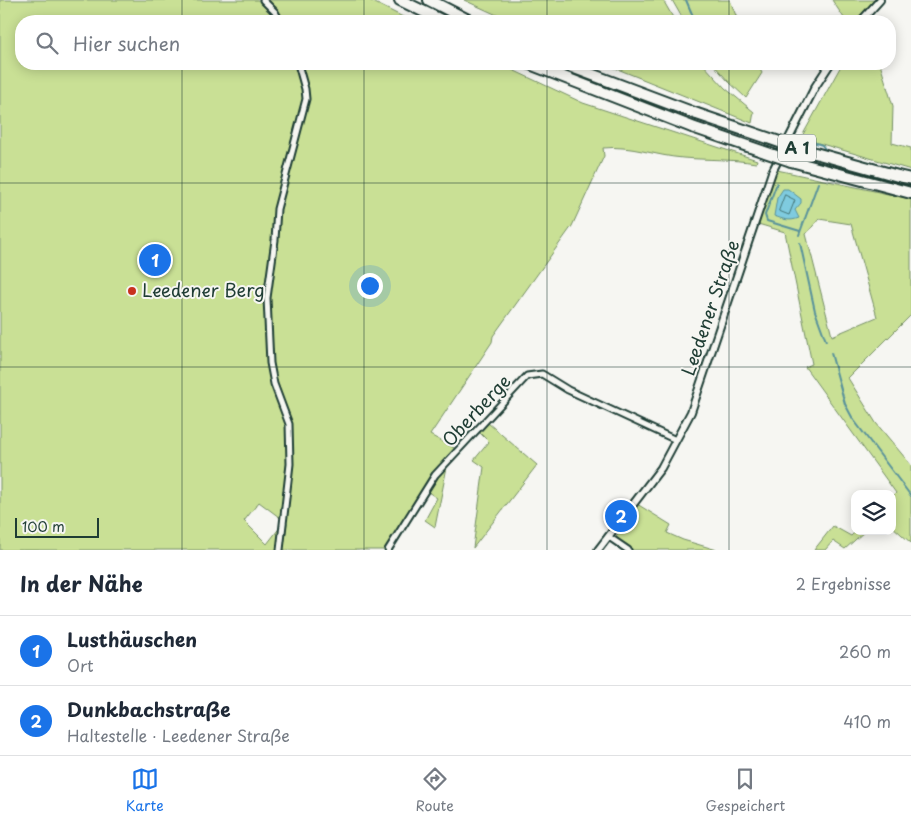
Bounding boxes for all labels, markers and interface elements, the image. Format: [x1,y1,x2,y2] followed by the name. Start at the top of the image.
[15,15,896,70] search box
[33,29,61,57] icon: search
[73,29,180,57] text: Hier suchen
[778,134,816,162] road number: A 1
[674,236,745,379] street label: Leedener Straße
[139,241,171,279] pin: 1
[357,273,383,299] your location
[142,276,265,303] place label: Leedener Berg
[126,285,138,297] marker: Leedener Berg
[435,368,516,452] street label: Oberberge
[851,490,896,535] map controls
[851,490,896,535] button: layers
[605,497,637,535] pin: 2
[15,515,99,538] scale bar
[22,516,65,537] text: 100 m
[20,567,142,599] text: In der Nähe
[796,571,891,595] text: 2 Ergebnisse
[67,625,197,653] text: Lusthäuschen
[32,639,40,663] text: 1
[839,639,891,663] text: 260 m
[67,653,94,677] text: Ort
[67,695,231,723] text: Dunkbachstraße
[30,709,42,733] text: 2
[843,709,891,733] text: 410 m
[67,723,290,747] text: Haltestelle · Leedener Straße
[126,765,164,816] tab: Karte
[415,765,454,816] tab: Route
[706,765,785,816] tab: Gespeichert

